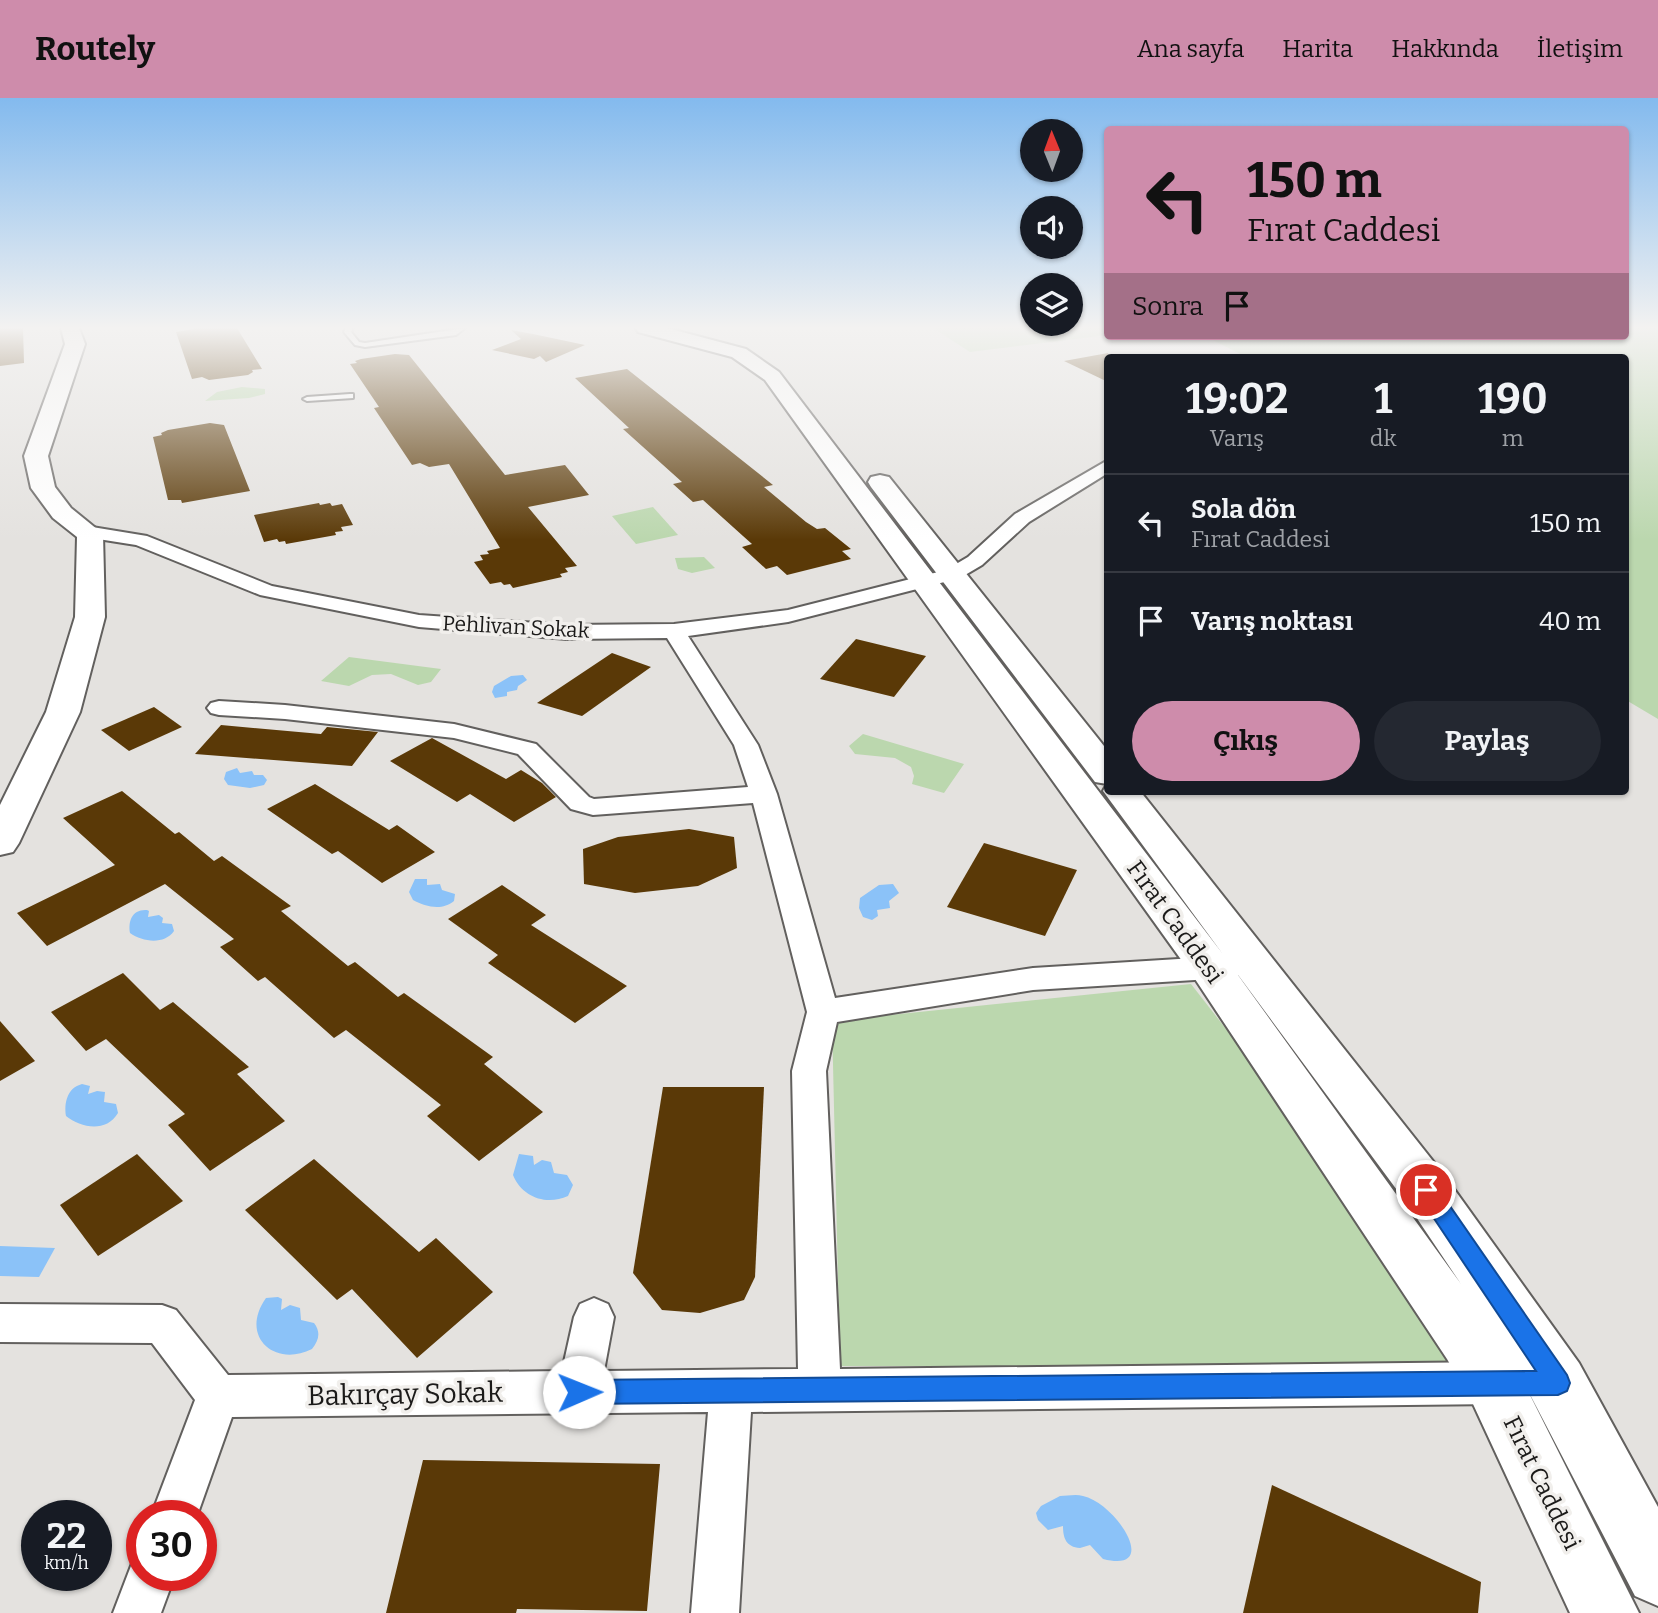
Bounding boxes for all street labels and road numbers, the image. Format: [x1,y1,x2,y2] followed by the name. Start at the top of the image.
[442,610,590,644] street label: Pehlivan Sokak
[1121,855,1229,989] street label: Fırat Caddesi
[307,1376,503,1412] street label: Bakırçay Sokak
[1498,1412,1586,1554] street label: Fırat Caddesi

